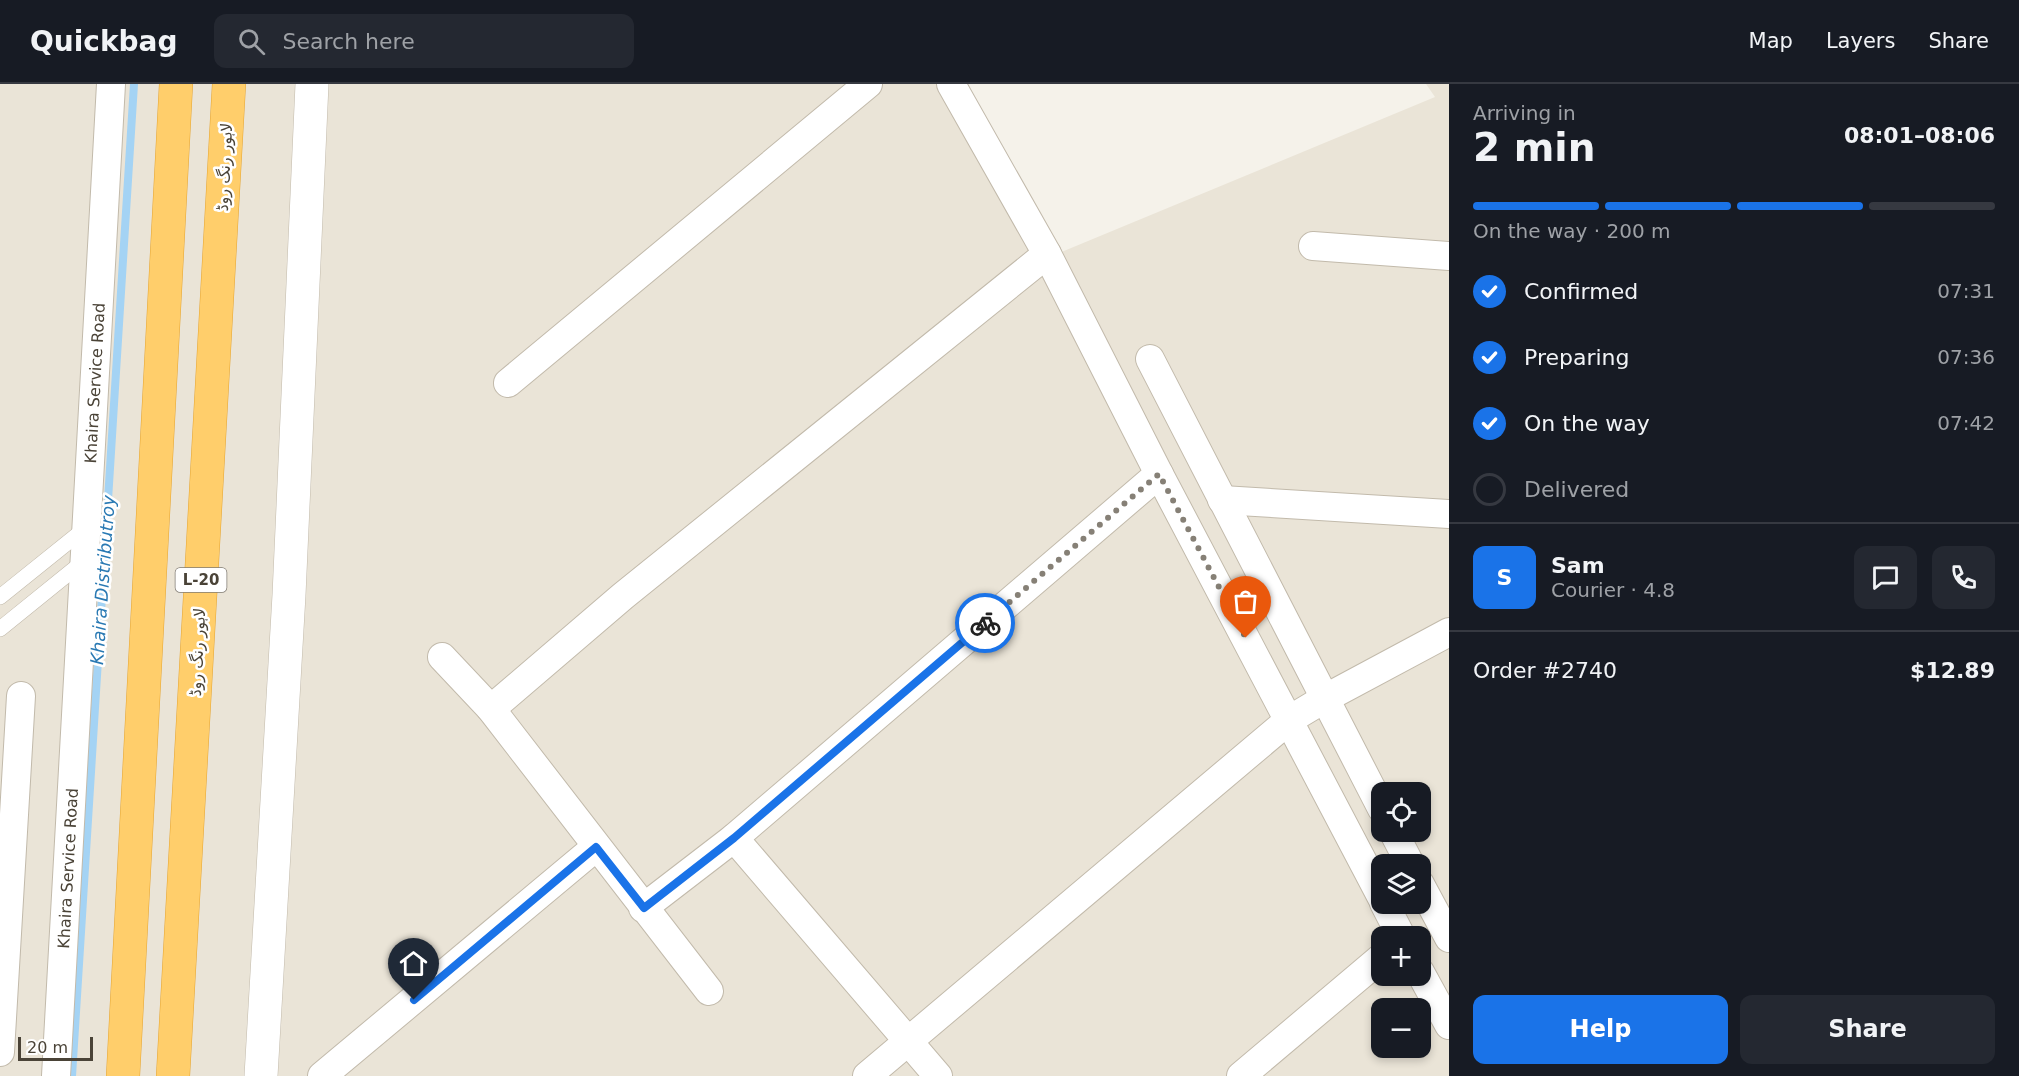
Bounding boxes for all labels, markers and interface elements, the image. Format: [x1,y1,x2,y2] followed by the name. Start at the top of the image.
[214,14,634,68] search box
[30,25,178,58] text: Quickbag
[235,25,268,58] icon: search
[283,29,415,54] text: Search here
[1749,29,1793,53] text: Map
[1826,29,1895,53] text: Layers
[1928,29,1989,53] text: Share
[1473,101,1576,125] text: Arriving in
[213,122,237,212] street label: لاہور رنگ روڈ
[1844,123,1995,148] text: 08:01–08:06
[1473,125,1595,170] text: 2 min
[1473,219,1671,243] text: On the way · 200 m
[1473,275,1506,308] icon: check
[1524,279,1638,304] text: Confirmed
[1937,279,1995,303] text: 07:31
[81,302,109,464] street label: Khaira Service Road
[1473,341,1506,374] icon: check
[1524,345,1630,370] text: Preparing
[1937,345,1995,369] text: 07:36
[1473,407,1506,440] icon: check
[1524,411,1650,436] text: On the way
[1937,411,1995,435] text: 07:42
[1524,477,1629,502] text: Delivered
[86,494,119,666] water label: Khaira Distributroy
[1854,546,1917,609] button: chat
[1932,546,1995,609] button: phone
[1551,553,1605,578] text: Sam
[1497,565,1512,590] text: S
[176,568,226,592] road number: L-20
[1220,576,1271,638] pin
[1551,578,1675,602] text: Courier · 4.8
[1229,585,1262,618] icon: bag
[955,593,1015,653] courier
[186,607,210,697] street label: لاہور رنگ روڈ
[969,607,1002,640] icon: bike
[1473,658,1617,683] text: Order #2740
[1910,658,1995,683] text: $12.89
[1371,782,1431,1058] map controls
[1371,782,1431,842] button: locate
[54,788,82,949] street label: Khaira Service Road
[1371,854,1431,914] button: layers
[1371,926,1431,986] button: +
[388,938,439,1000] pin
[397,947,430,980] icon: home
[1473,995,1728,1064] button: Help
[1740,995,1995,1064] button: Share
[1371,998,1431,1058] button: −
[18,1034,93,1062] scale bar
[27,1038,68,1057] text: 20 m

